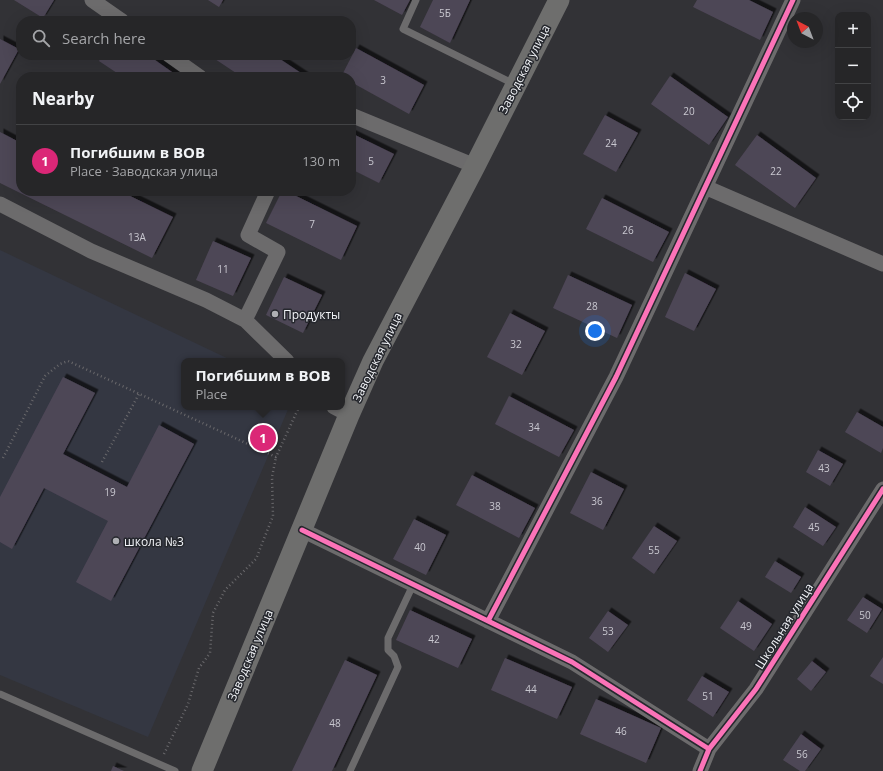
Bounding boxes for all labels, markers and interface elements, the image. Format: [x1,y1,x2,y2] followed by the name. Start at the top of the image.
[439,6,451,20] house number: 5Б
[787,12,823,48] north arrow
[835,12,871,120] map controls
[835,12,871,48] button: +
[16,16,356,60] search box
[494,22,554,116] street label: Заводская улица
[30,27,52,49] icon: search
[62,28,146,48] text: Search here
[835,48,871,84] button: −
[380,73,386,87] house number: 3
[835,84,871,120] button: locate
[32,87,94,110] text: Nearby
[683,104,695,118] house number: 20
[605,136,617,150] house number: 24
[70,142,205,162] text: Погибшим в ВОВ
[41,152,49,170] text: 1
[302,152,340,170] text: 130 m
[368,154,374,168] house number: 5
[70,162,218,180] text: Place · Заводская улица
[770,164,782,178] house number: 22
[309,217,315,231] house number: 7
[622,223,634,237] house number: 26
[128,230,147,244] house number: 13А
[217,262,229,276] house number: 11
[586,299,598,313] house number: 28
[283,306,340,323] place label: Продукты
[270,309,280,319] marker: Продукты
[348,309,406,405] street label: Заводская улица
[585,321,605,341] your location
[510,337,522,351] house number: 32
[181,358,345,410] popup
[195,365,331,385] text: Погибшим в ВОВ
[195,385,227,403] text: Place
[528,420,540,434] house number: 34
[250,423,276,453] pin: 1
[818,461,830,475] house number: 43
[104,485,116,499] house number: 19
[591,494,603,508] house number: 36
[489,499,501,513] house number: 38
[808,520,820,534] house number: 45
[124,533,184,550] place label: школа №3
[111,536,121,546] marker: школа №3
[414,540,426,554] house number: 40
[648,543,660,557] house number: 55
[751,580,817,672] street label: Школьная улица
[223,607,277,703] street label: Заводская улица
[859,608,871,622] house number: 50
[740,619,752,633] house number: 49
[602,624,614,638] house number: 53
[428,632,440,646] house number: 42
[525,682,537,696] house number: 44
[702,689,714,703] house number: 51
[329,716,341,730] house number: 48
[615,724,627,738] house number: 46
[796,747,808,761] house number: 56

